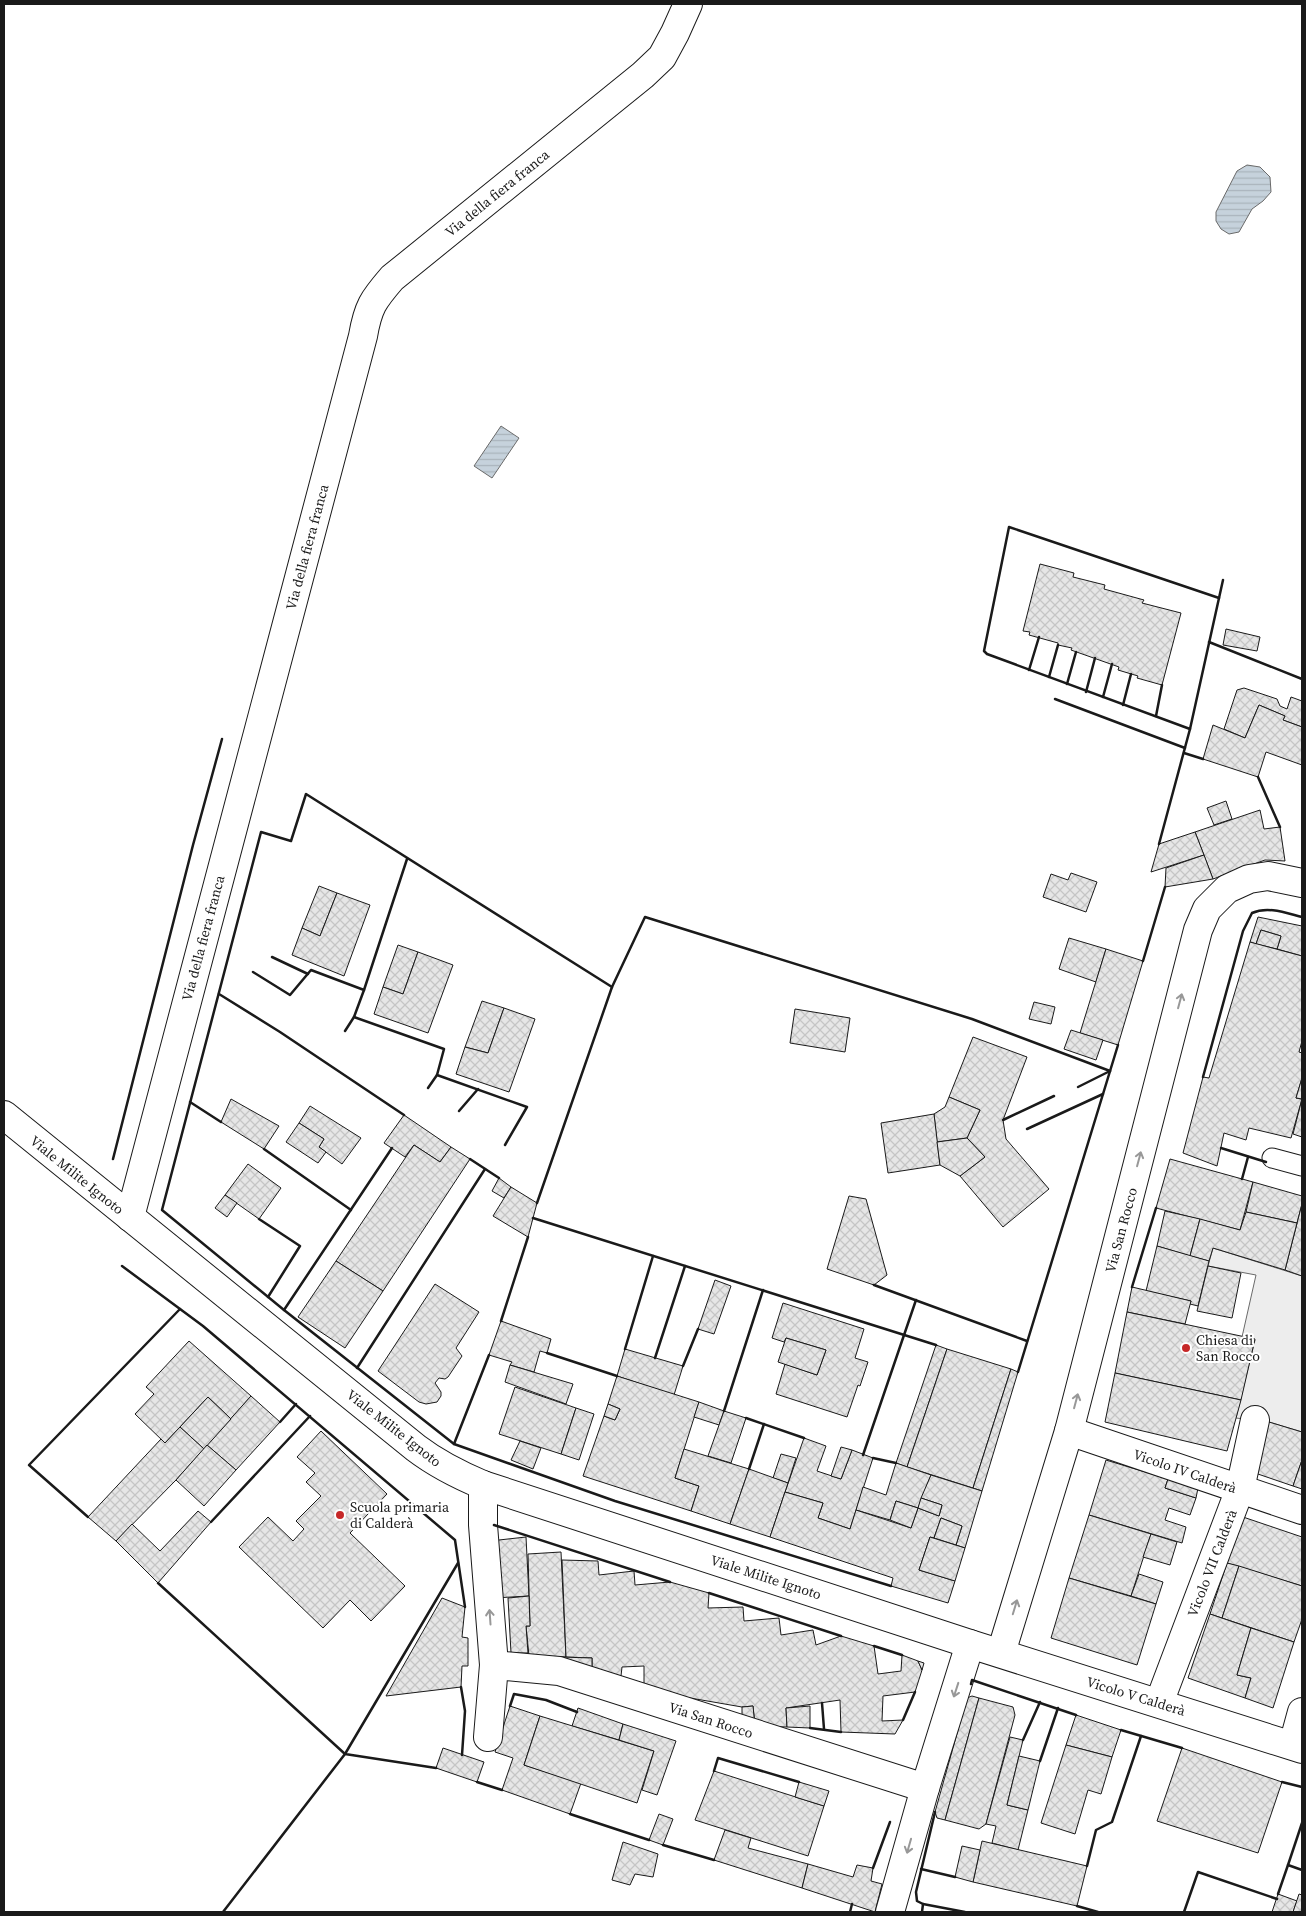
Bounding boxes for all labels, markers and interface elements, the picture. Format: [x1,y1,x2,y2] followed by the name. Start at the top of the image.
[441,144,554,241] street label: Via della fiera franca
[281,481,334,612] street label: Via della fiera franca
[177,872,230,1003] street label: Via della fiera franca
[1176,994,1185,1010] one-way arrow
[26,1131,128,1219] street label: Viale Milite Ignoto
[1135,1151,1144,1167] one-way arrow
[1100,1185,1142,1275] street label: Via San Rocco
[1196,1330,1260,1366] place label: Chiesa di San Rocco
[1180,1342,1192,1354] marker: Chiesa di San Rocco
[342,1385,446,1472] street label: Viale Milite Ignoto
[1072,1393,1082,1409] one-way arrow
[1131,1444,1240,1498] street label: Vicolo IV Calderà
[350,1497,450,1533] place label: Scuola primaria di Calderà
[1182,1506,1242,1620] street label: Vicolo VII Calderà
[334,1509,346,1521] marker: Scuola primaria di Calderà
[708,1550,824,1604] street label: Viale Milite Ignoto
[1010,1599,1020,1615] one-way arrow
[486,1609,495,1625] one-way arrow
[1084,1671,1189,1721] street label: Vicolo V Calderà
[950,1682,960,1698] one-way arrow
[666,1697,756,1743] street label: Via San Rocco
[903,1837,913,1853] one-way arrow

